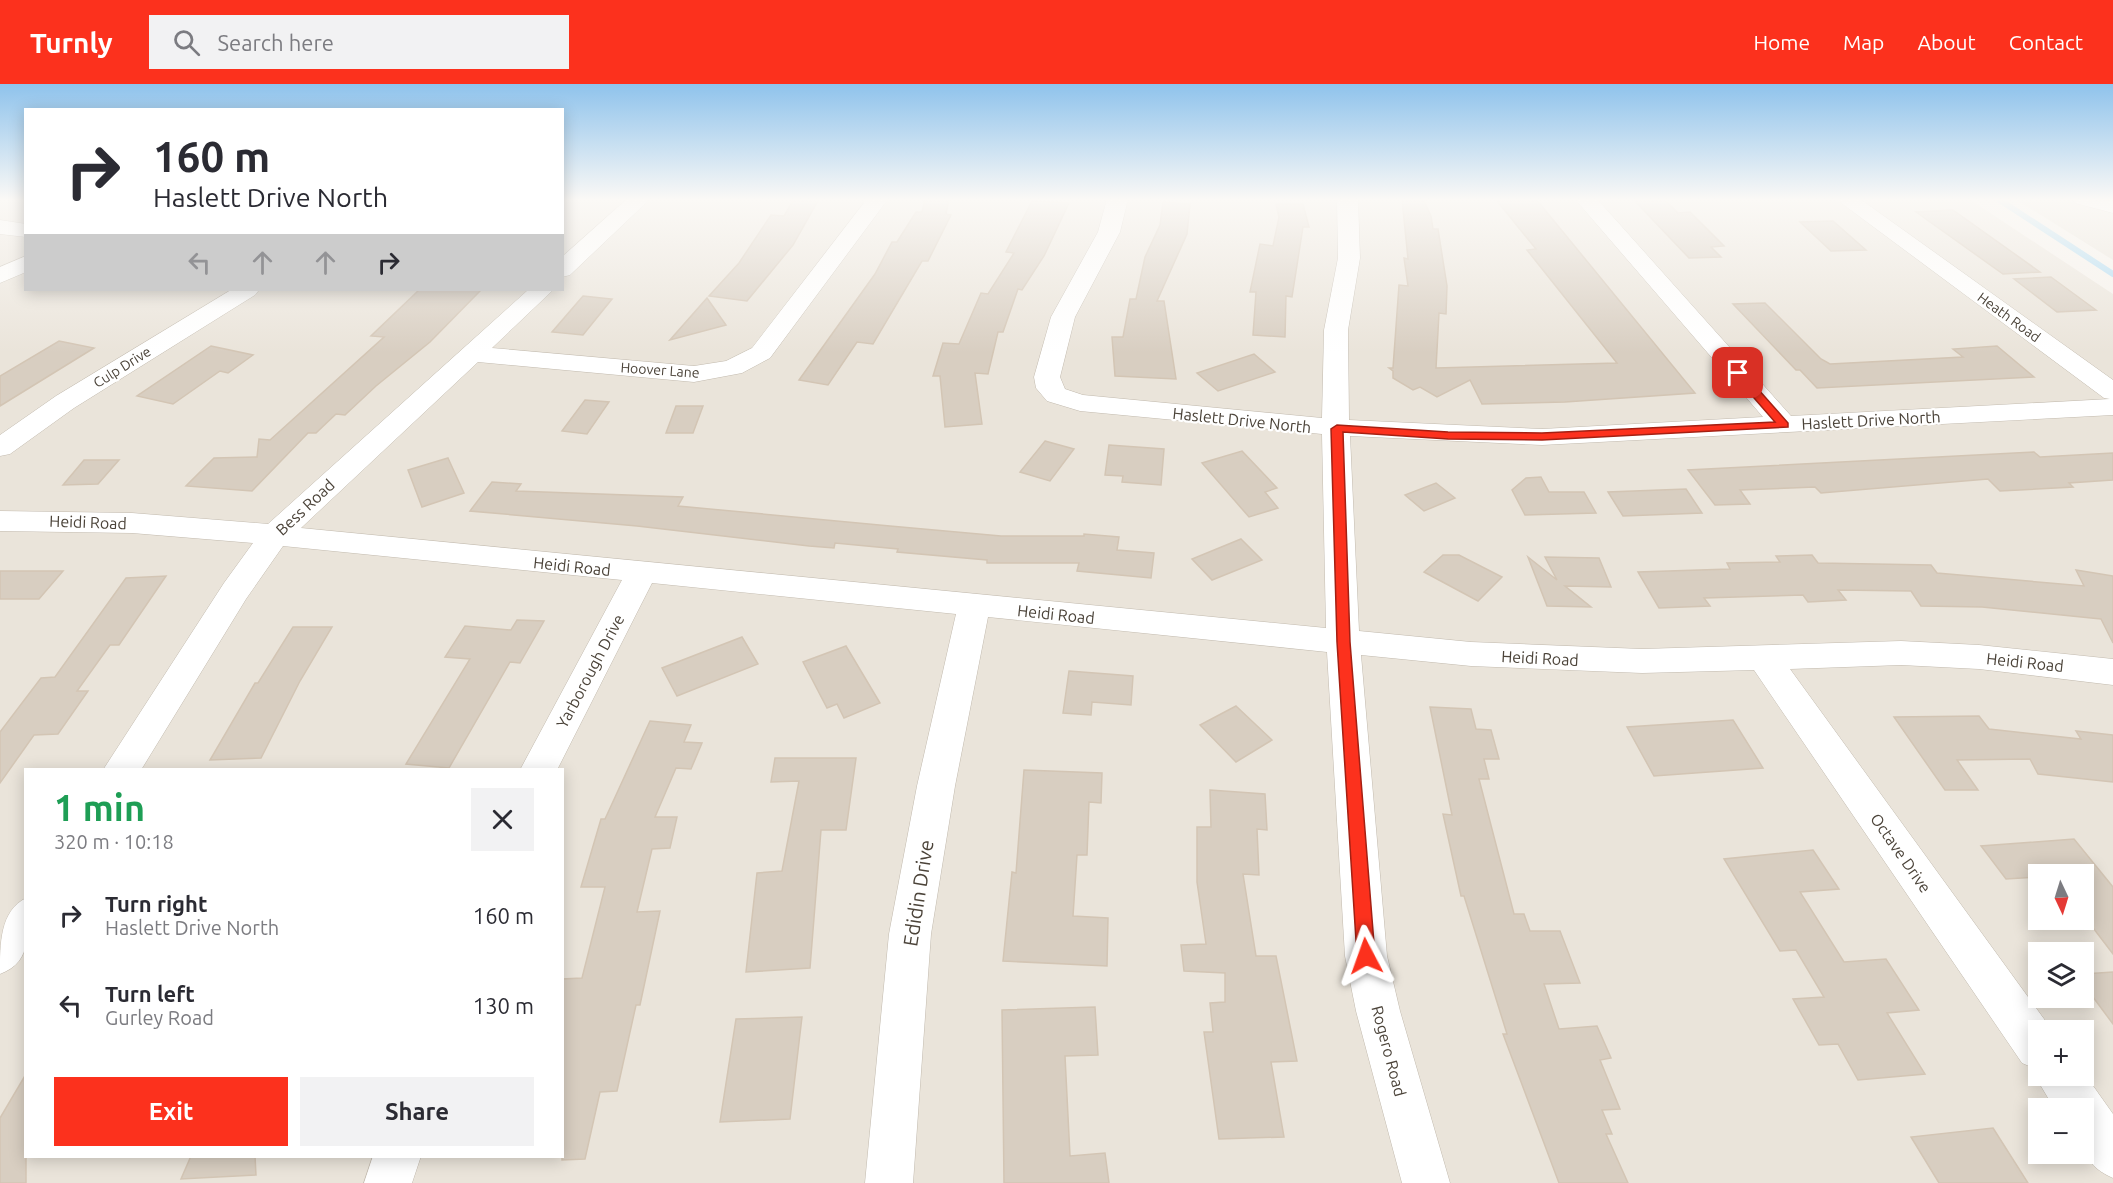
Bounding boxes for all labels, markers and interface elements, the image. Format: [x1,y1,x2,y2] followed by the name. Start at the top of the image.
[149,15,569,69] search box
[170,26,203,59] icon: search
[30,27,113,58] text: Turnly
[218,30,334,55] text: Search here
[1753,30,1810,54] text: Home
[1843,30,1884,54] text: Map
[1917,30,1976,54] text: About
[2009,30,2083,54] text: Contact
[54,132,132,210] icon: right
[153,133,270,180] text: 160 m
[153,182,388,212] text: Haslett Drive North
[183,246,216,279] icon: left
[246,246,279,279] icon: ahead
[309,246,342,279] icon: ahead
[372,246,405,279] icon: right
[1975,289,2043,345] street label: Heath Road
[90,343,154,391] street label: Culp Drive
[1712,347,1763,398] pin
[1721,356,1754,389] icon: arrive
[620,359,700,381] street label: Hoover Lane
[1172,404,1312,436] street label: Haslett Drive North
[1801,407,1941,433] street label: Haslett Drive North
[272,475,338,539] street label: Bess Road
[49,512,127,532] street label: Heidi Road
[532,553,612,579] street label: Heidi Road
[1016,601,1096,627] street label: Heidi Road
[552,611,628,731] street label: Yarborough Drive
[1501,647,1579,669] street label: Heidi Road
[1985,649,2065,675] street label: Heidi Road
[54,787,145,828] text: 1 min
[471,788,534,851] button: close
[1867,810,1935,896] street label: Octave Drive
[54,830,174,853] text: 320 m · 10:18
[898,838,938,948] street label: Edidin Drive
[2028,864,2094,930] north arrow
[2028,864,2094,1164] map controls
[105,891,207,916] text: Turn right
[54,899,87,932] icon: right
[473,903,534,928] text: 160 m
[105,916,279,939] text: Haslett Drive North
[1334,924,1398,988] position arrow
[2028,942,2094,1008] button: layers
[105,981,195,1006] text: Turn left
[54,989,87,1022] icon: left
[473,993,534,1018] text: 130 m
[1368,1004,1410,1098] street label: Rogero Road
[105,1006,214,1029] text: Gurley Road
[2028,1020,2094,1086] button: +
[54,1077,288,1146] button: Exit
[300,1077,534,1146] button: Share
[2028,1098,2094,1164] button: −

